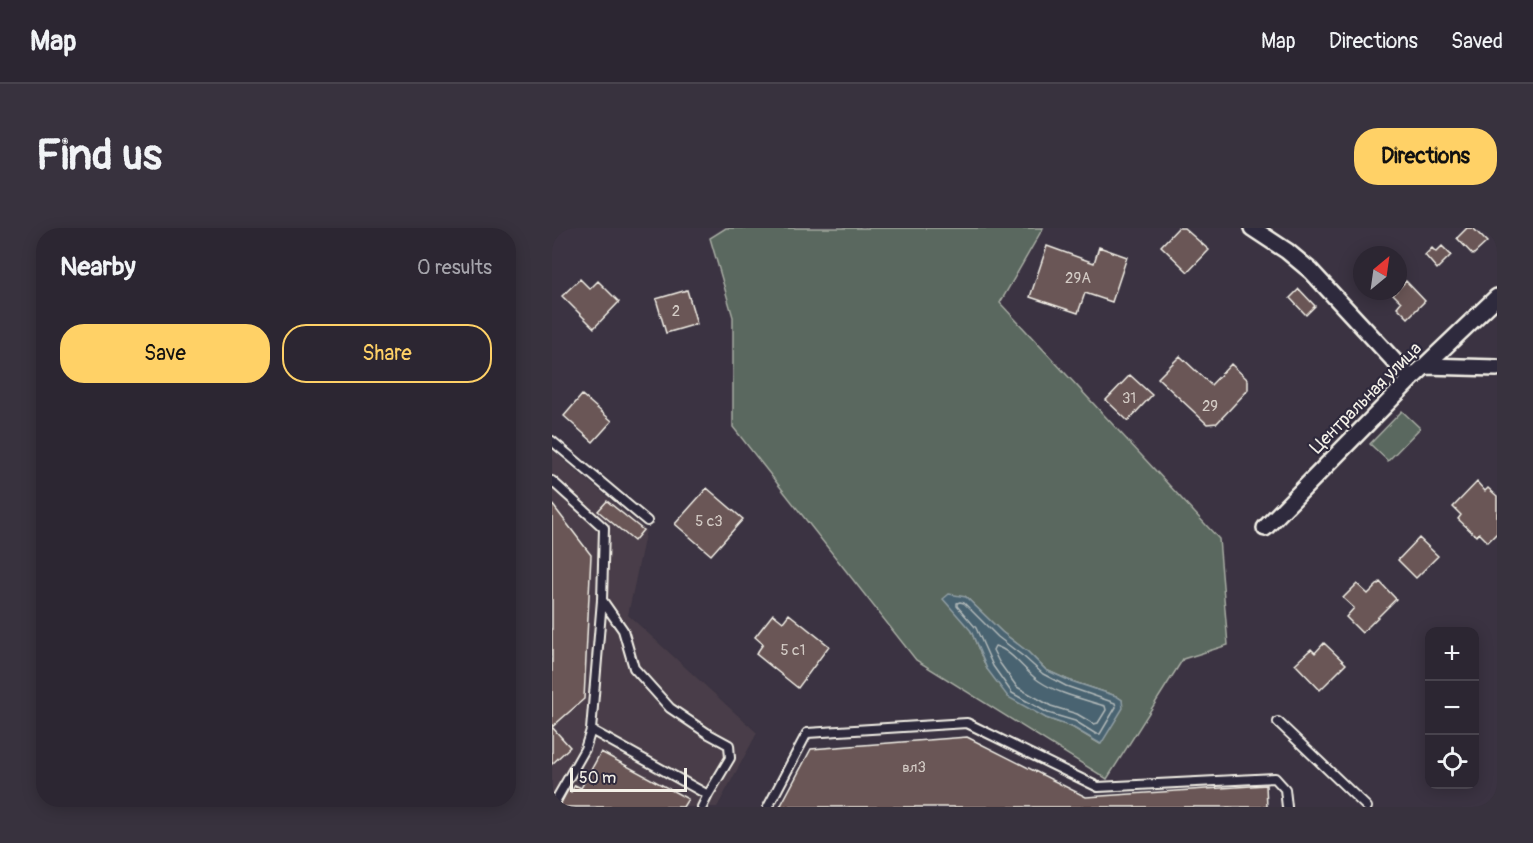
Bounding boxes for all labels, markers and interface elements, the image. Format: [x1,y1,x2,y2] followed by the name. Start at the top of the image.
[30,24,76,59] text: Map
[1261,28,1296,55] text: Map
[1329,28,1418,55] text: Directions
[1451,28,1503,55] text: Saved
[1354,128,1497,185] button: Directions
[36,130,162,182] text: Find us
[1353,246,1407,300] north arrow
[60,251,136,283] text: Nearby
[417,255,492,280] text: 0 results
[1065,269,1091,288] house number: 29А
[672,302,680,321] house number: 2
[60,324,270,383] button: Save
[282,324,492,383] button: Share
[1305,337,1427,459] street label: Центральная улица
[1122,389,1136,408] house number: 31
[1202,397,1218,416] house number: 29
[695,512,723,531] house number: 5 с3
[1425,627,1479,789] map controls
[1425,627,1479,681] button: +
[781,641,805,660] house number: 5 с1
[1425,681,1479,735] button: −
[1425,735,1479,789] button: locate
[902,758,926,777] house number: вл3
[570,765,687,792] scale bar
[579,768,616,788] text: 50 m

